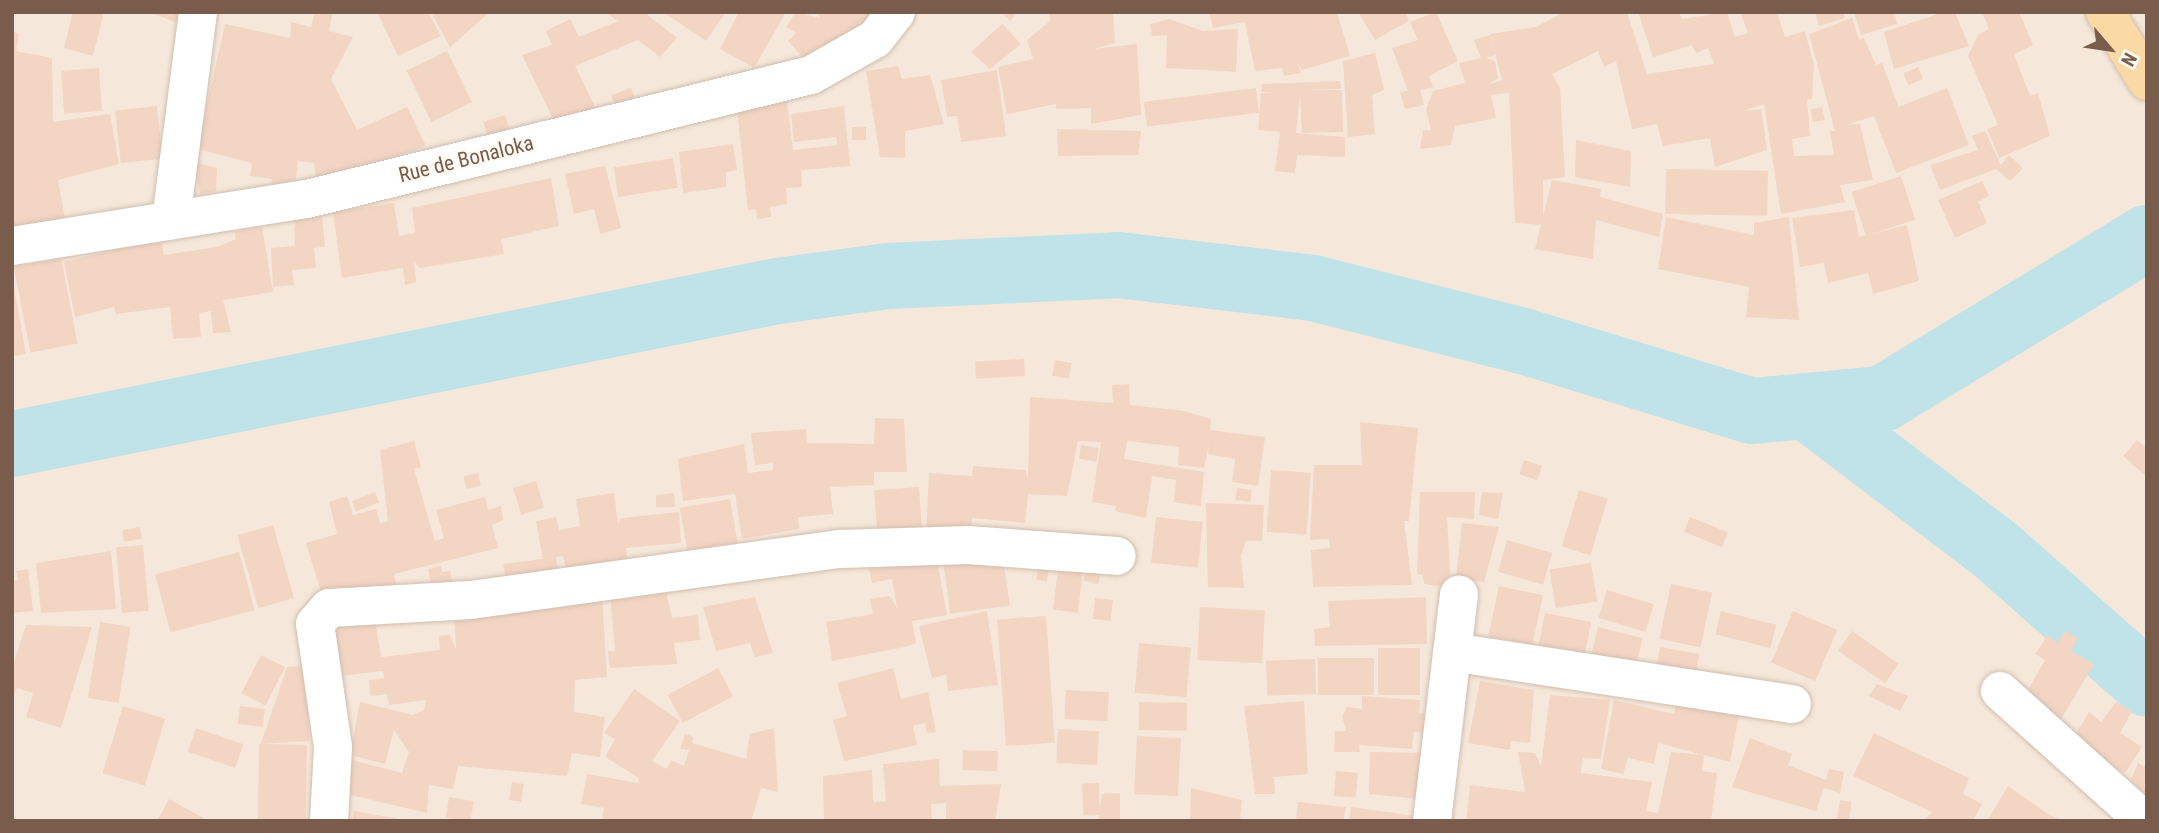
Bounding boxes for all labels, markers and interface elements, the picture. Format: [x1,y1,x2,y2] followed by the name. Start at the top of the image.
[2075,14,2145,84] north arrow
[2116,49,2142,70] text: N
[396,130,536,188] street label: Rue de Bonaloka

